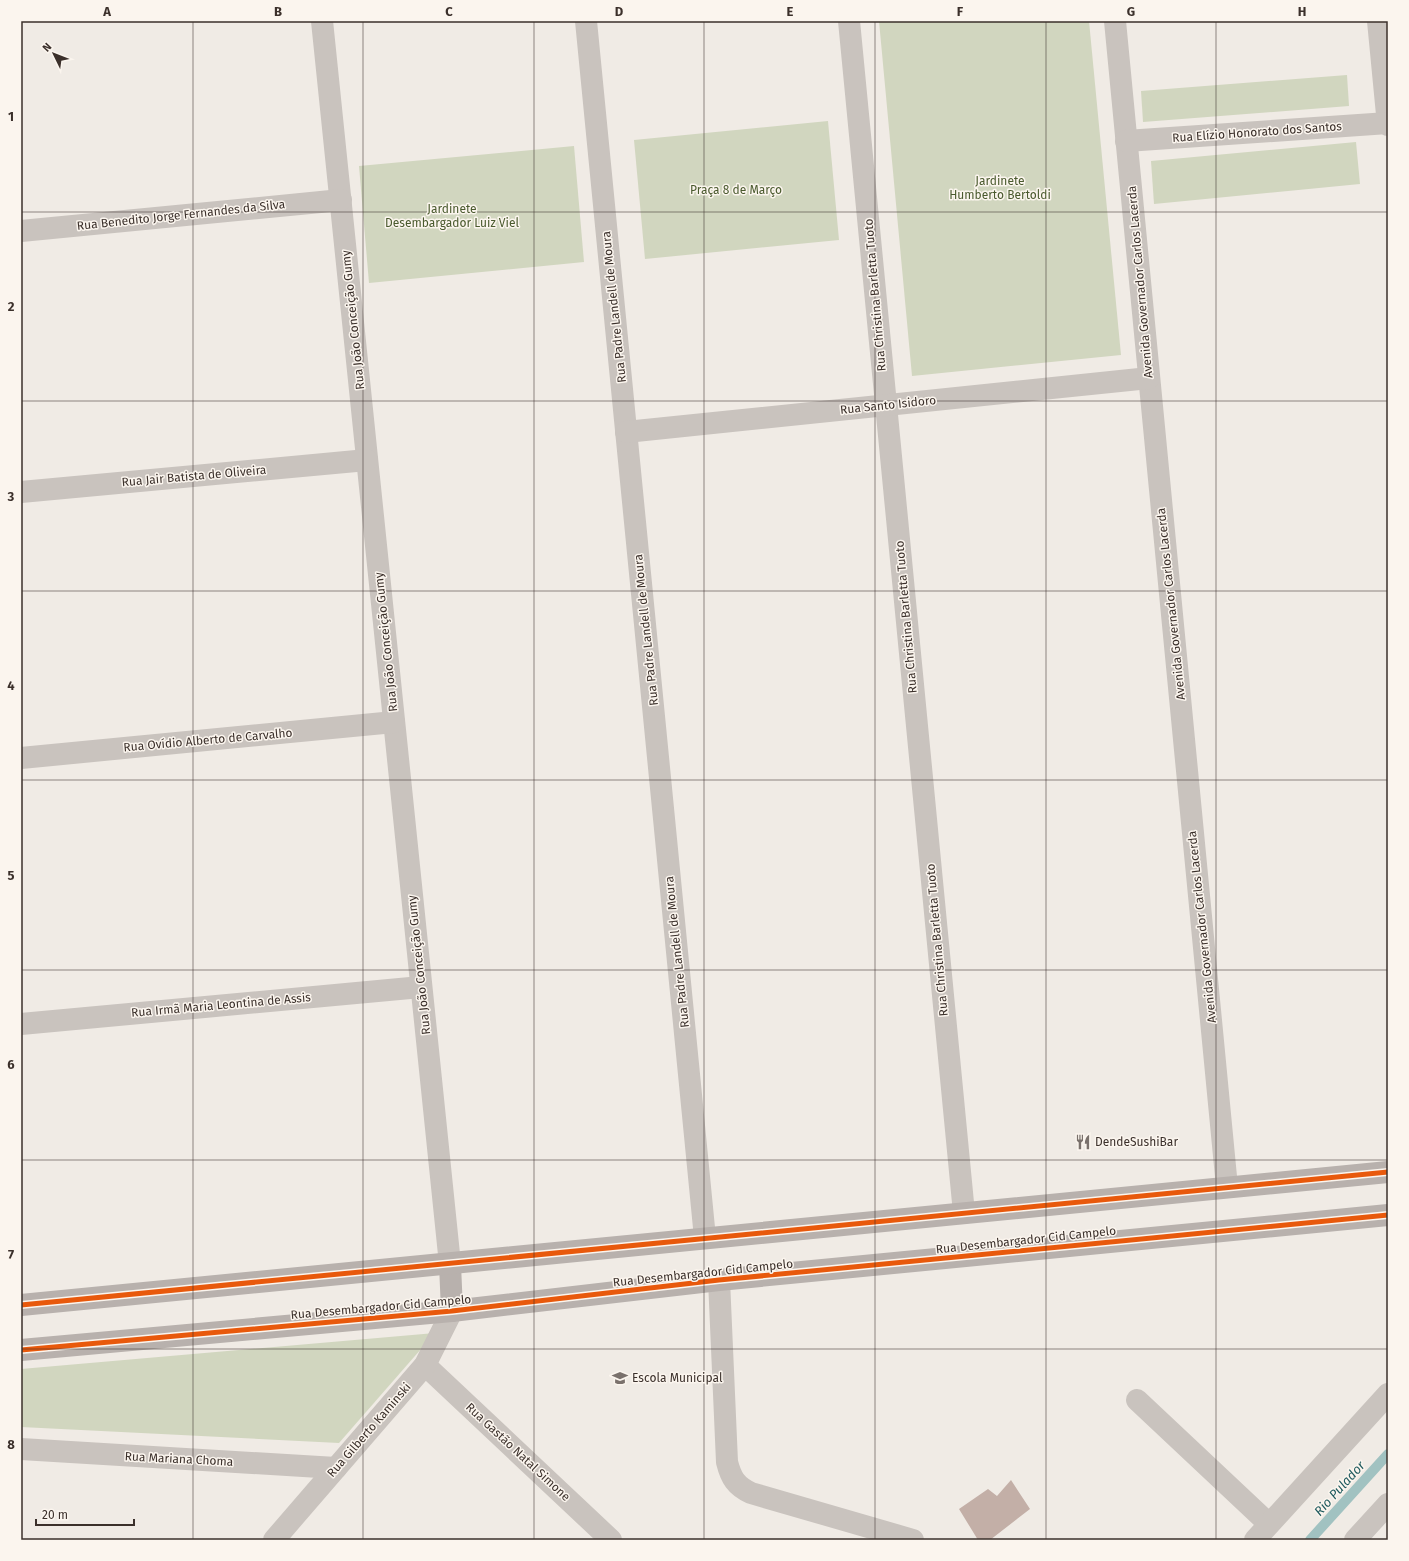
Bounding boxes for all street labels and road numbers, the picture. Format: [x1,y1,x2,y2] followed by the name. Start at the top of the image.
[1172,119,1343,145] street label: Rua Elízio Honorato dos Santos
[1125,185,1155,379] street label: Avenida Governador Carlos Lacerda
[76,197,286,233] street label: Rua Benedito Jorge Fernandes da Silva
[861,218,889,372] street label: Rua Christina Barletta Tuoto
[599,231,629,383] street label: Rua Padre Landell de Moura
[339,249,367,390] street label: Rua João Conceição Gumy
[839,393,937,417] street label: Rua Santo Isidoro
[121,463,267,489] street label: Rua Jair Batista de Oliveira
[1154,507,1188,701] street label: Avenida Governador Carlos Lacerda
[892,540,920,694] street label: Rua Christina Barletta Tuoto
[631,554,661,706] street label: Rua Padre Landell de Moura
[372,571,400,712] street label: Rua João Conceição Gumy
[123,726,293,754] street label: Rua Ovídio Alberto de Carvalho
[1185,830,1219,1024] street label: Avenida Governador Carlos Lacerda
[923,863,951,1017] street label: Rua Christina Barletta Tuoto
[662,876,692,1028] street label: Rua Padre Landell de Moura
[405,894,433,1035] street label: Rua João Conceição Gumy
[131,990,312,1020] street label: Rua Irmã Maria Leontina de Assis
[935,1224,1117,1256] street label: Rua Desembargador Cid Campelo
[612,1257,794,1289] street label: Rua Desembargador Cid Campelo
[290,1292,472,1322] street label: Rua Desembargador Cid Campelo
[324,1380,414,1480] street label: Rua Gilberto Kaminski
[463,1400,573,1504] street label: Rua Gastão Natal Simone
[124,1449,234,1469] street label: Rua Mariana Choma

